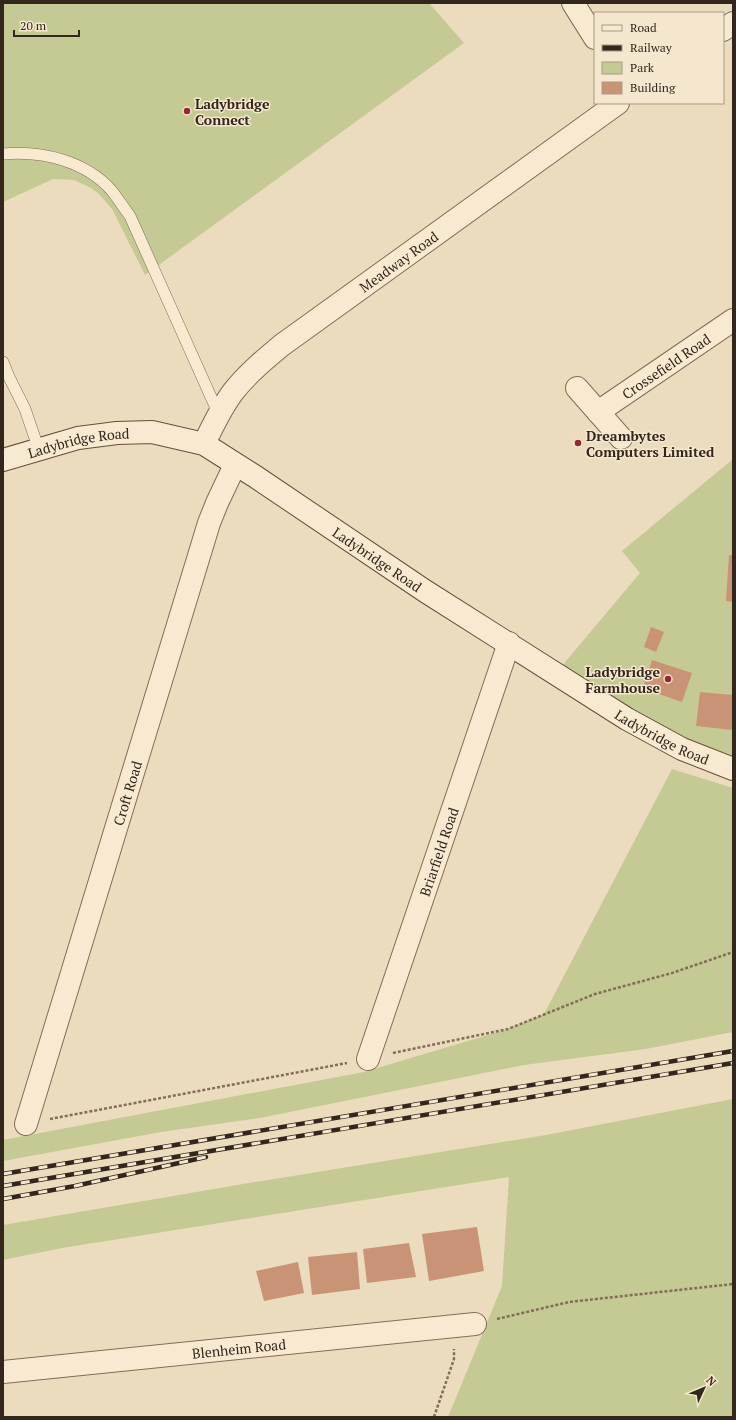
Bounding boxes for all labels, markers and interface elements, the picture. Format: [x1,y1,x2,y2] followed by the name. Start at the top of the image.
[14,12,79,38] scale bar
[594,12,724,104] legend
[20,18,47,33] text: 20 m
[630,20,657,35] text: Road
[630,40,673,55] text: Railway
[630,60,655,75] text: Park
[630,80,676,95] text: Building
[195,94,270,129] place label: Ladybridge Connect
[182,106,192,116] marker: Ladybridge Connect
[355,226,442,296] street label: Meadway Road
[618,329,714,403] street label: Crossefield Road
[25,423,130,462] street label: Ladybridge Road
[586,426,715,461] place label: Dreambytes Computers Limited
[573,438,583,448] marker: Dreambytes Computers Limited
[329,522,426,596] street label: Ladybridge Road
[585,662,660,697] place label: Ladybridge Farmhouse
[663,674,673,684] marker: Ladybridge Farmhouse
[612,704,712,768] street label: Ladybridge Road
[108,758,146,828] street label: Croft Road
[414,804,462,899] street label: Briarfield Road
[191,1334,287,1362] street label: Blenheim Road
[684,1368,724,1408] north arrow
[703,1373,720,1389] text: N

